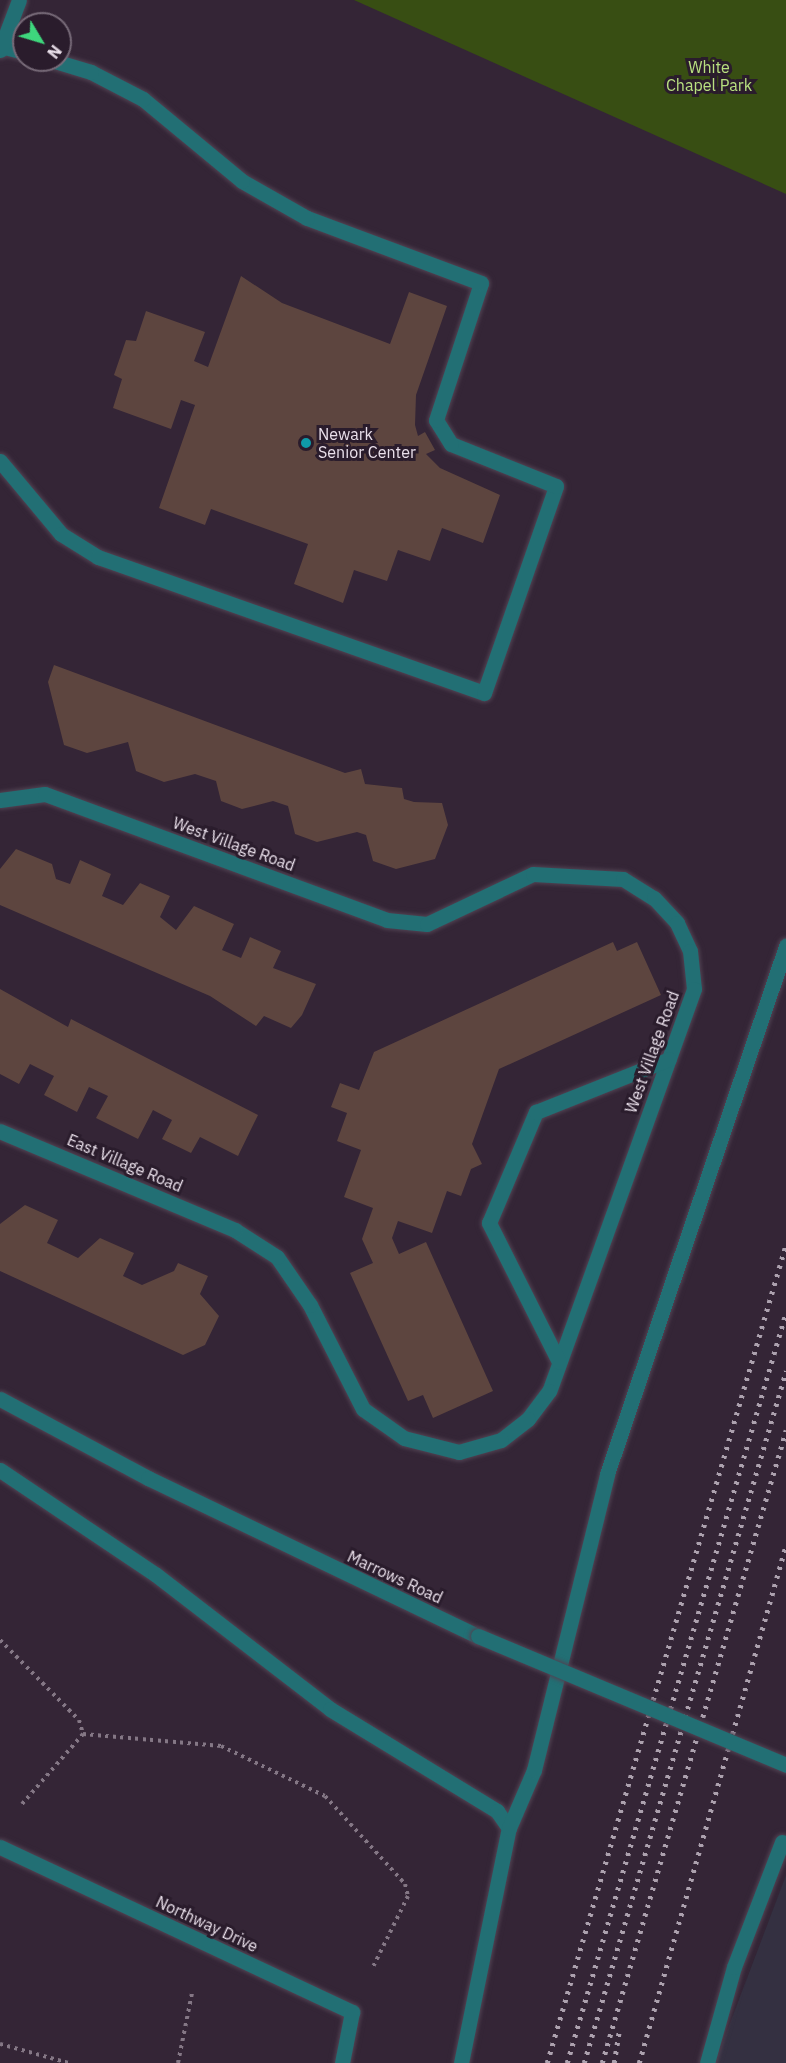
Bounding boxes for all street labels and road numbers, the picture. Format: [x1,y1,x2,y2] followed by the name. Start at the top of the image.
[170,813,298,875] street label: West Village Road
[621,988,683,1116] street label: West Village Road
[64,1130,186,1196] street label: East Village Road
[344,1547,446,1607] street label: Marrows Road
[153,1892,261,1956] street label: Northway Drive

